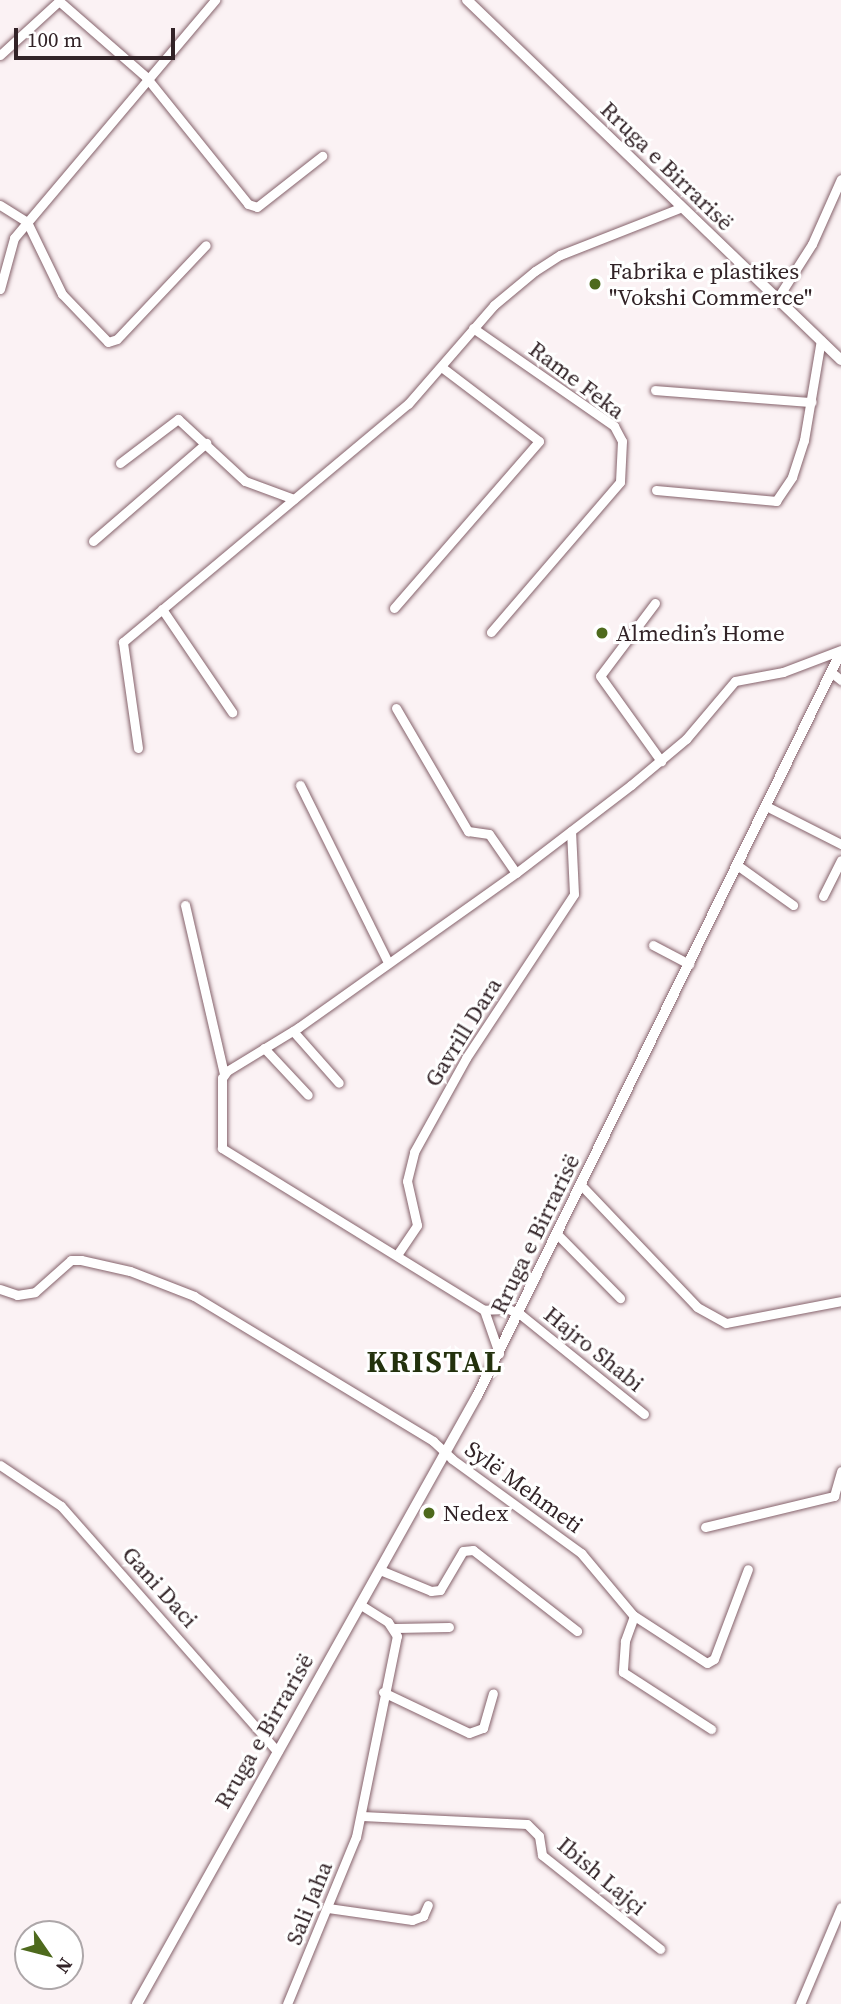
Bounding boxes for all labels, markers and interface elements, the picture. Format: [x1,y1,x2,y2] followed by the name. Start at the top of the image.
[18,14,178,58] scale bar
[27,25,82,54] text: 100 m
[595,96,739,236] street label: Rruga e Birrarisë
[609,257,812,311] place label: Fabrika e plastikes "Vokshi Commerce"
[587,276,603,292] marker: Fabrika e plastikes "Vokshi Commerce"
[524,335,630,425] street label: Rame Feka
[616,619,785,647] place label: Almedin’s Home
[594,625,610,641] marker: Almedin’s Home
[419,972,507,1092] street label: Gavrill Dara
[484,1150,586,1318] street label: Rruga e Birrarisë
[539,1300,649,1398] street label: Hajro Shabi
[367,1344,503,1380] district label: KRISTAL
[460,1435,588,1539] street label: Sylë Mehmeti
[443,1499,508,1527] place label: Nedex
[421,1505,437,1521] marker: Nedex
[116,1541,204,1633] street label: Gani Daci
[209,1649,319,1813] street label: Rruga e Birrarisë
[552,1831,652,1921] street label: Ibish Lajçi
[280,1857,338,1949] street label: Sali Jaha
[14,1920,84,1990] north arrow
[50,1953,79,1979] text: N

